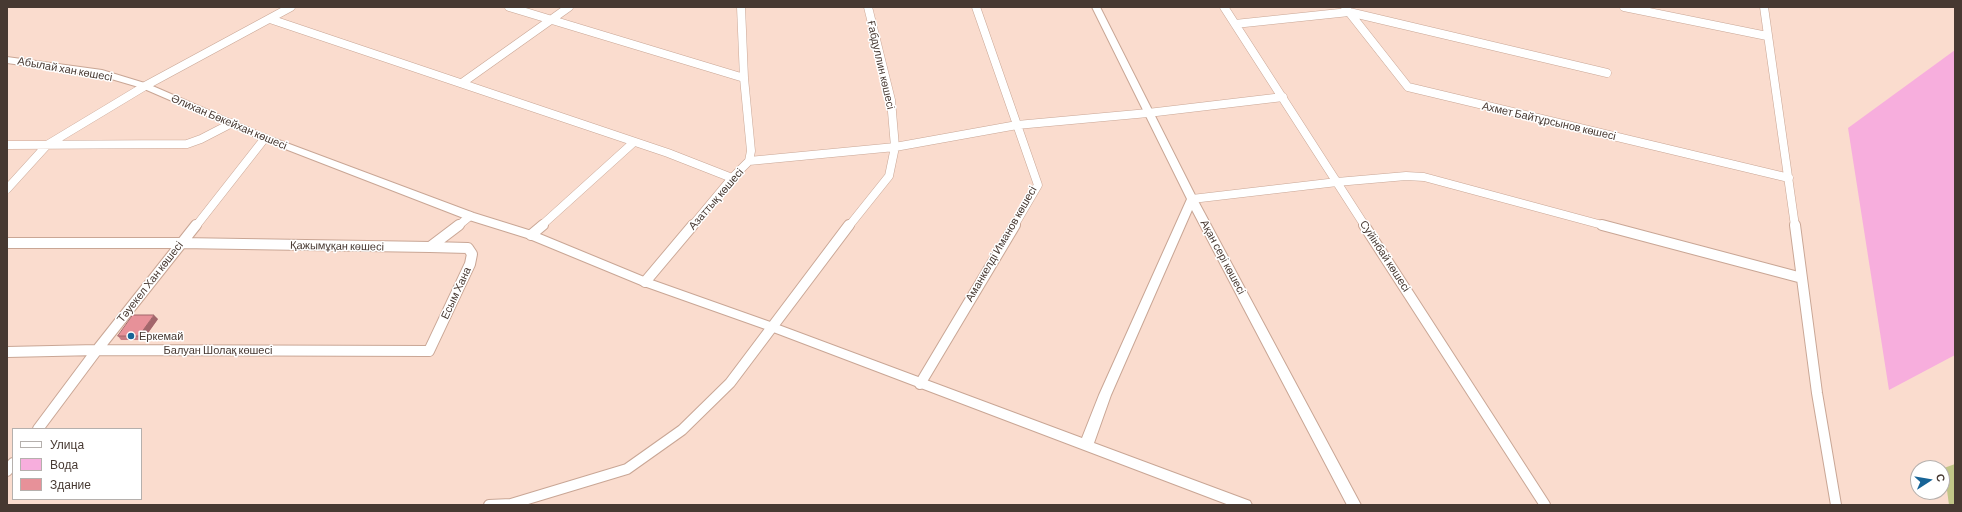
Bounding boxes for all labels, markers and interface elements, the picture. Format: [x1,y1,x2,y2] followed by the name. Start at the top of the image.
[864,19,898,111] street label: Ғабдуллин көшесі
[17,54,113,84] street label: Абылай хан көшесі
[169,92,289,152] street label: Әлихан Бөкейхан көшесі
[1481,99,1617,143] street label: Ахмет Байтұрсынов көшесі
[686,166,746,232] street label: Азаттық көшесі
[963,184,1039,304] street label: Аманкелді Иманов көшесі
[1198,217,1248,297] street label: Ақан сері көшесі
[1357,218,1413,294] street label: Суйінбай көшесі
[114,239,186,325] street label: Тәуекел Хан көшесі
[290,239,384,253] street label: Қажымұқан көшесі
[438,265,474,321] street label: Есым Хана
[139,329,183,343] place label: Еркемай
[126,331,136,341] marker: Еркемай
[164,343,272,357] street label: Балуан Шолақ көшесі
[12,428,142,500] legend
[50,437,84,451] text: Улица
[50,457,78,471] text: Вода
[1910,460,1950,500] north arrow
[1934,472,1948,483] text: С
[50,477,91,491] text: Здание

